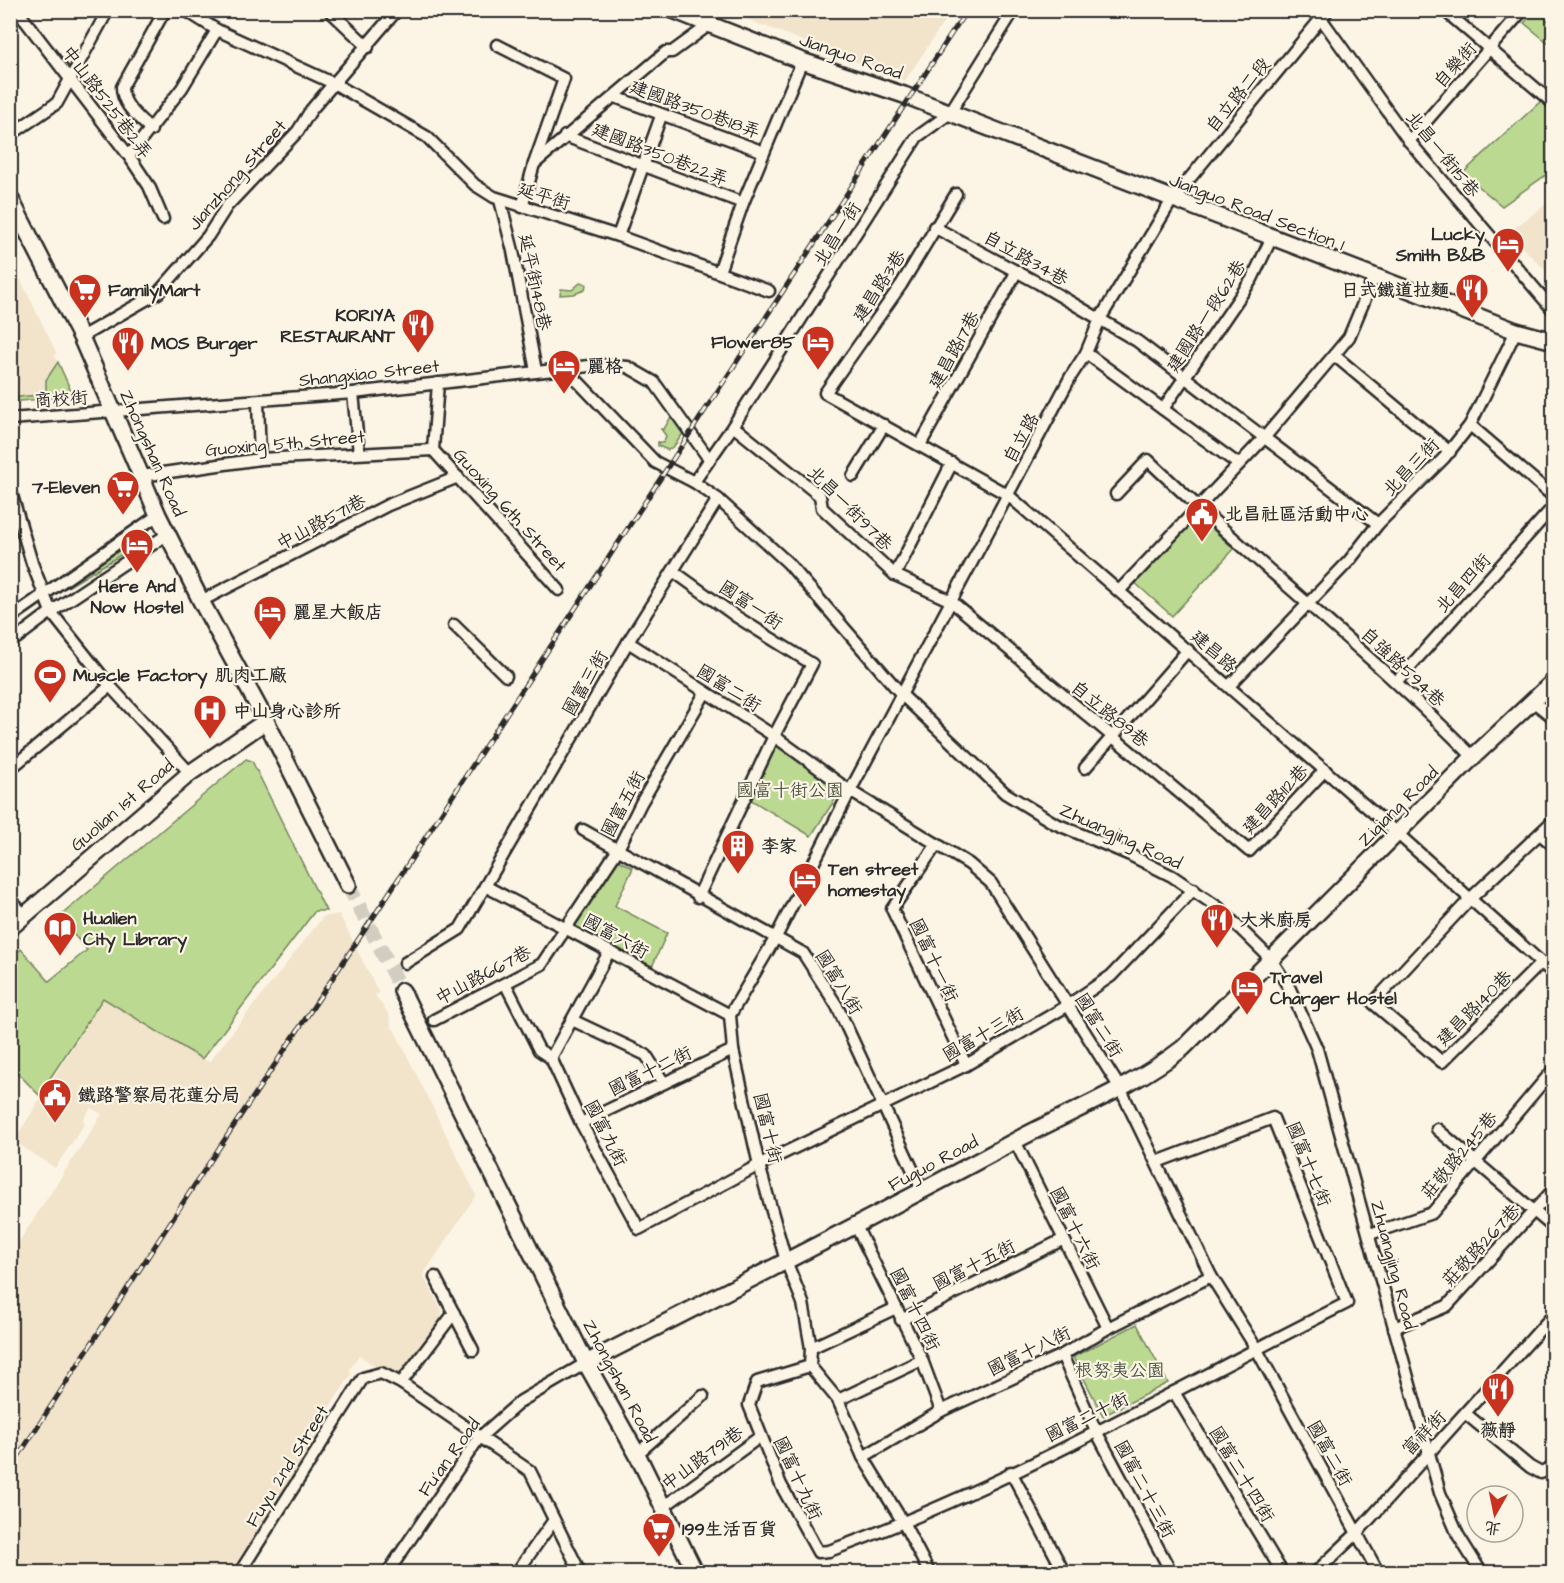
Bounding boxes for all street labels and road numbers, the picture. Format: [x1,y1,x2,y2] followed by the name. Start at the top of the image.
[796,27,906,87] street label: Jianguo Road
[1428,37,1483,94] street label: 自樂街
[56,40,158,164] street label: 中山路525巷2弄
[1200,52,1276,138] street label: 自立路二段
[626,74,764,145] street label: 建國路350巷18弄
[1400,106,1485,203] street label: 北昌一街15巷
[182,114,294,237] street label: Jianzhong Street
[588,117,731,192] street label: 建國路350巷22弄
[1165,167,1348,258] street label: Jianguo Road Section 1
[514,177,573,216] street label: 延平街
[807,197,868,271] street label: 北昌一街
[979,225,1073,292] street label: 自立路34巷
[512,231,557,333] street label: 延平街148巷
[847,245,912,327] street label: 建昌路3巷
[1161,255,1252,377] street label: 建國路一段62巷
[923,307,986,394] street label: 建昌路17巷
[298,354,441,394] street label: Shangxiao Street
[33,385,89,414] street label: 商校街
[113,386,192,521] street label: Zhongshan Road
[997,409,1045,468] street label: 自立路
[204,424,367,464] street label: Guoxing 5th Street
[1377,433,1445,502] street label: 北昌三街
[447,443,572,579] street label: Guoxing 6th Street
[801,460,898,557] street label: 北昌一街97巷
[272,488,370,557] street label: 中山路571巷
[1430,548,1497,618] street label: 北昌四街
[714,575,788,636] street label: 國富一街
[1355,622,1450,713] street label: 自強路594巷
[1185,624,1242,679] street label: 建昌路
[557,646,614,721] street label: 國富三街
[692,659,766,718] street label: 國富二街
[1065,675,1154,754] street label: 自立路89巷
[65,753,180,857] street label: Guolian 1st Road
[1237,759,1314,840] street label: 建昌路112巷
[1352,760,1445,853] street label: Ziqiang Road
[596,767,651,842] street label: 國富五街
[1055,797,1186,877] street label: Zhuangjing Road
[578,908,653,965] street label: 國富六街
[903,914,964,1006] street label: 國富十一街
[431,940,536,1011] street label: 中山路667巷
[809,945,868,1020] street label: 國富八街
[1431,965,1518,1052] street label: 建昌路140巷
[1069,988,1128,1062] street label: 國富二街
[938,1001,1028,1068] street label: 國富十三街
[604,1040,696,1102] street label: 國富十二街
[747,1090,788,1166] street label: 國富十街
[578,1095,633,1171] street label: 國富九街
[1415,1106,1503,1204] street label: 莊敬路245巷
[1280,1118,1337,1211] street label: 國富十七街
[884,1129,983,1199] street label: Fuguo Road
[1044,1182,1106,1274] street label: 國富十六街
[1363,1198,1423,1333] street label: Zhuangjing Road
[1437,1199,1526,1292] street label: 莊敬路267巷
[928,1234,1020,1297] street label: 國富十五街
[884,1263,946,1355] street label: 國富十四街
[576,1315,663,1448] street label: Zhongshan Road
[983,1320,1075,1382] street label: 國富十八街
[1041,1386,1133,1448] street label: 國富二十街
[240,1400,336,1532] street label: Fuyu 2nd Street
[1397,1405,1452,1461] street label: 富祥街
[412,1413,486,1502] street label: Fu’an Road
[1301,1416,1358,1491] street label: 國富二街
[656,1420,748,1497] street label: 中山路791巷
[1203,1422,1280,1527] street label: 國富二十四街
[767,1432,828,1524] street label: 國富十九街
[1108,1436,1181,1543] street label: 國富二十三街

